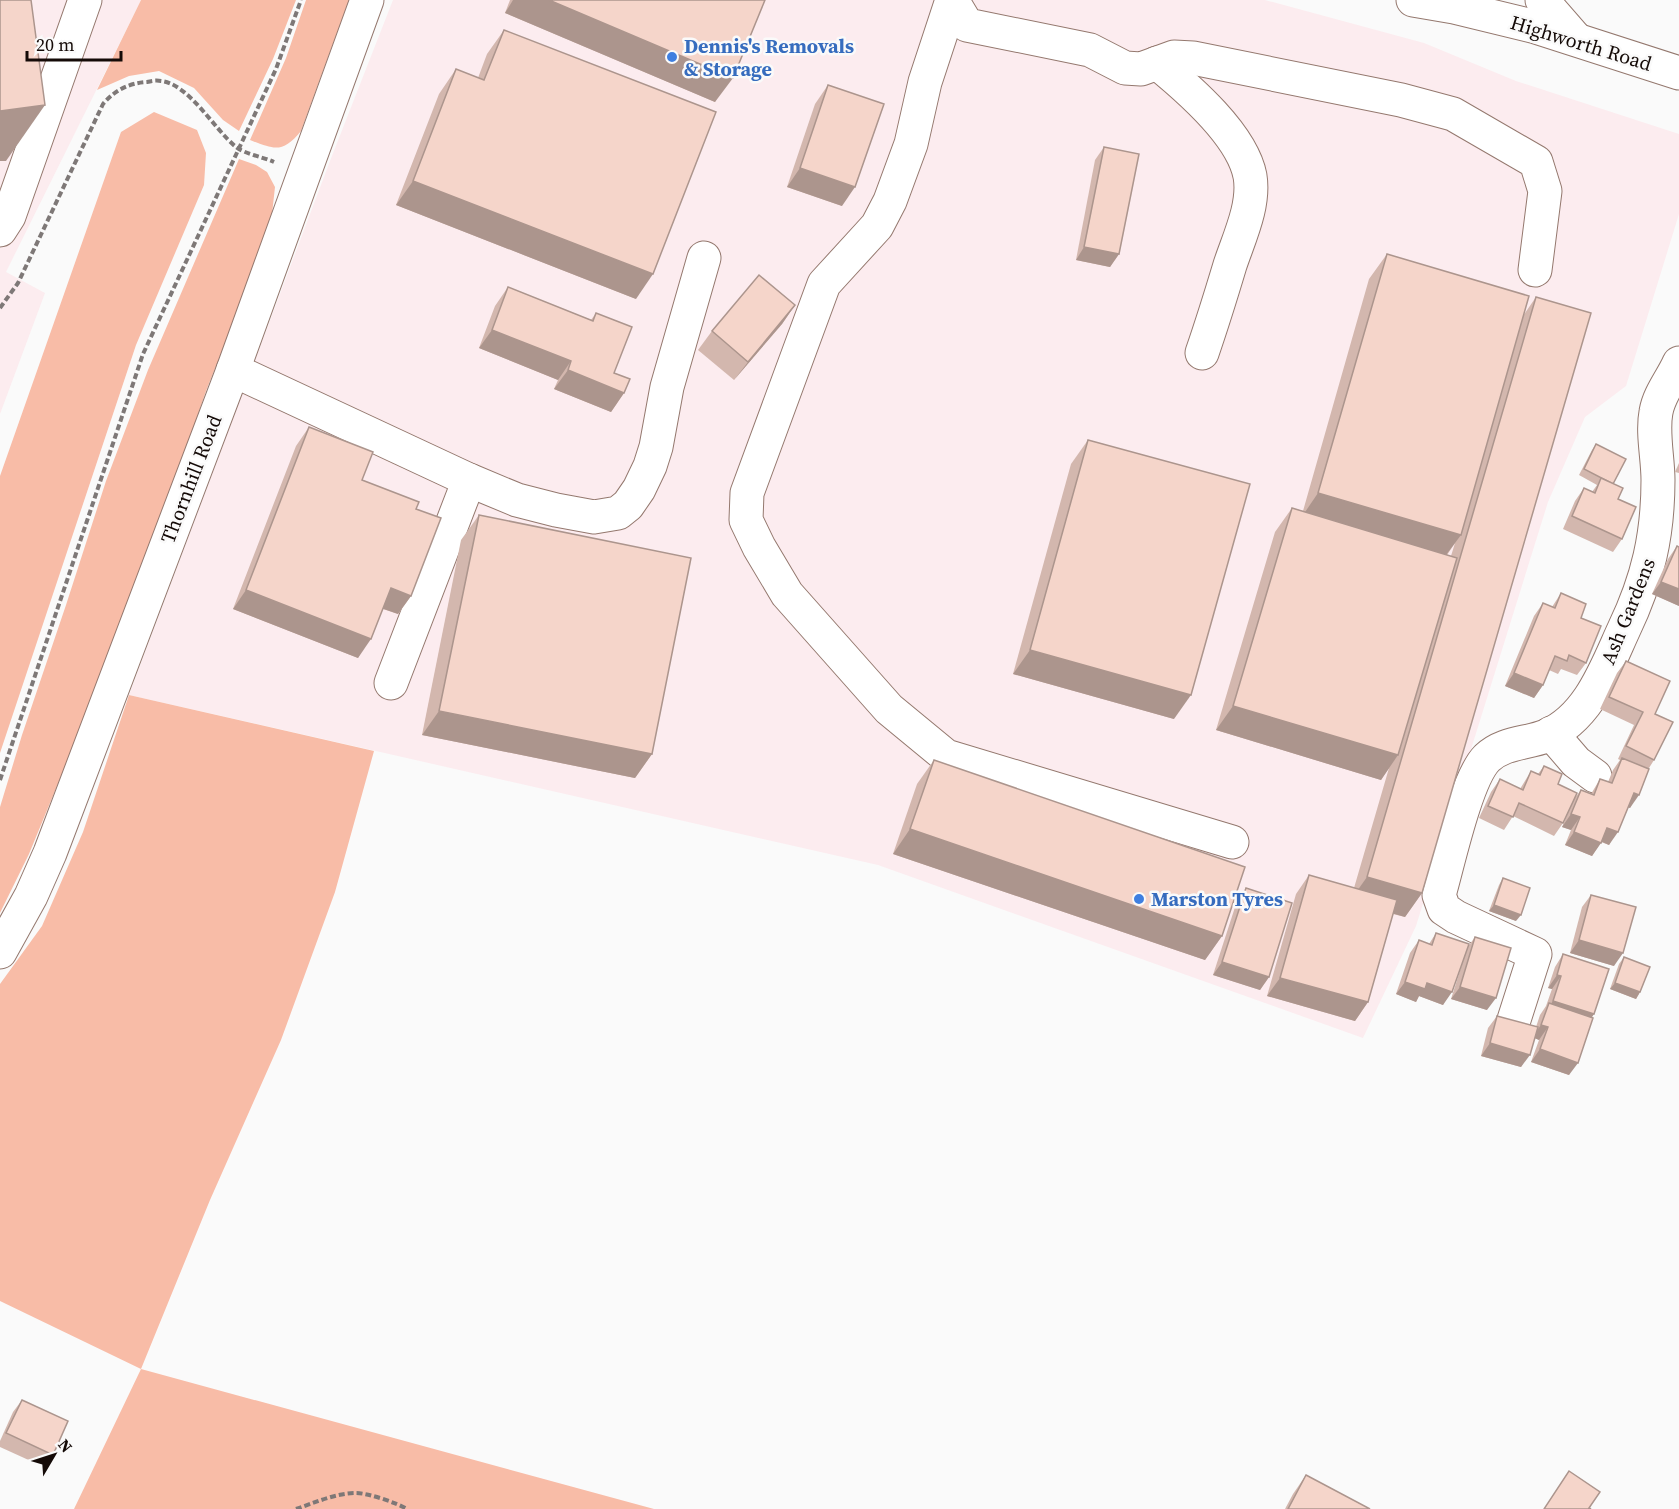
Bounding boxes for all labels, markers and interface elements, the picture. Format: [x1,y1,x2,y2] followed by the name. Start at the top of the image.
[1507,8,1656,78] street label: Highworth Road
[27,24,122,62] scale bar
[36,32,74,57] text: 20 m
[684,32,854,83] place label: Dennis's Removals & Storage
[665,50,679,64] marker: Dennis's Removals & Storage
[154,410,229,547] street label: Thornhill Road
[1594,553,1662,669] street label: Ash Gardens
[1151,885,1283,913] place label: Marston Tyres
[1132,892,1146,906] marker: Marston Tyres
[24,1425,84,1485] north arrow
[53,1434,78,1457] text: N

